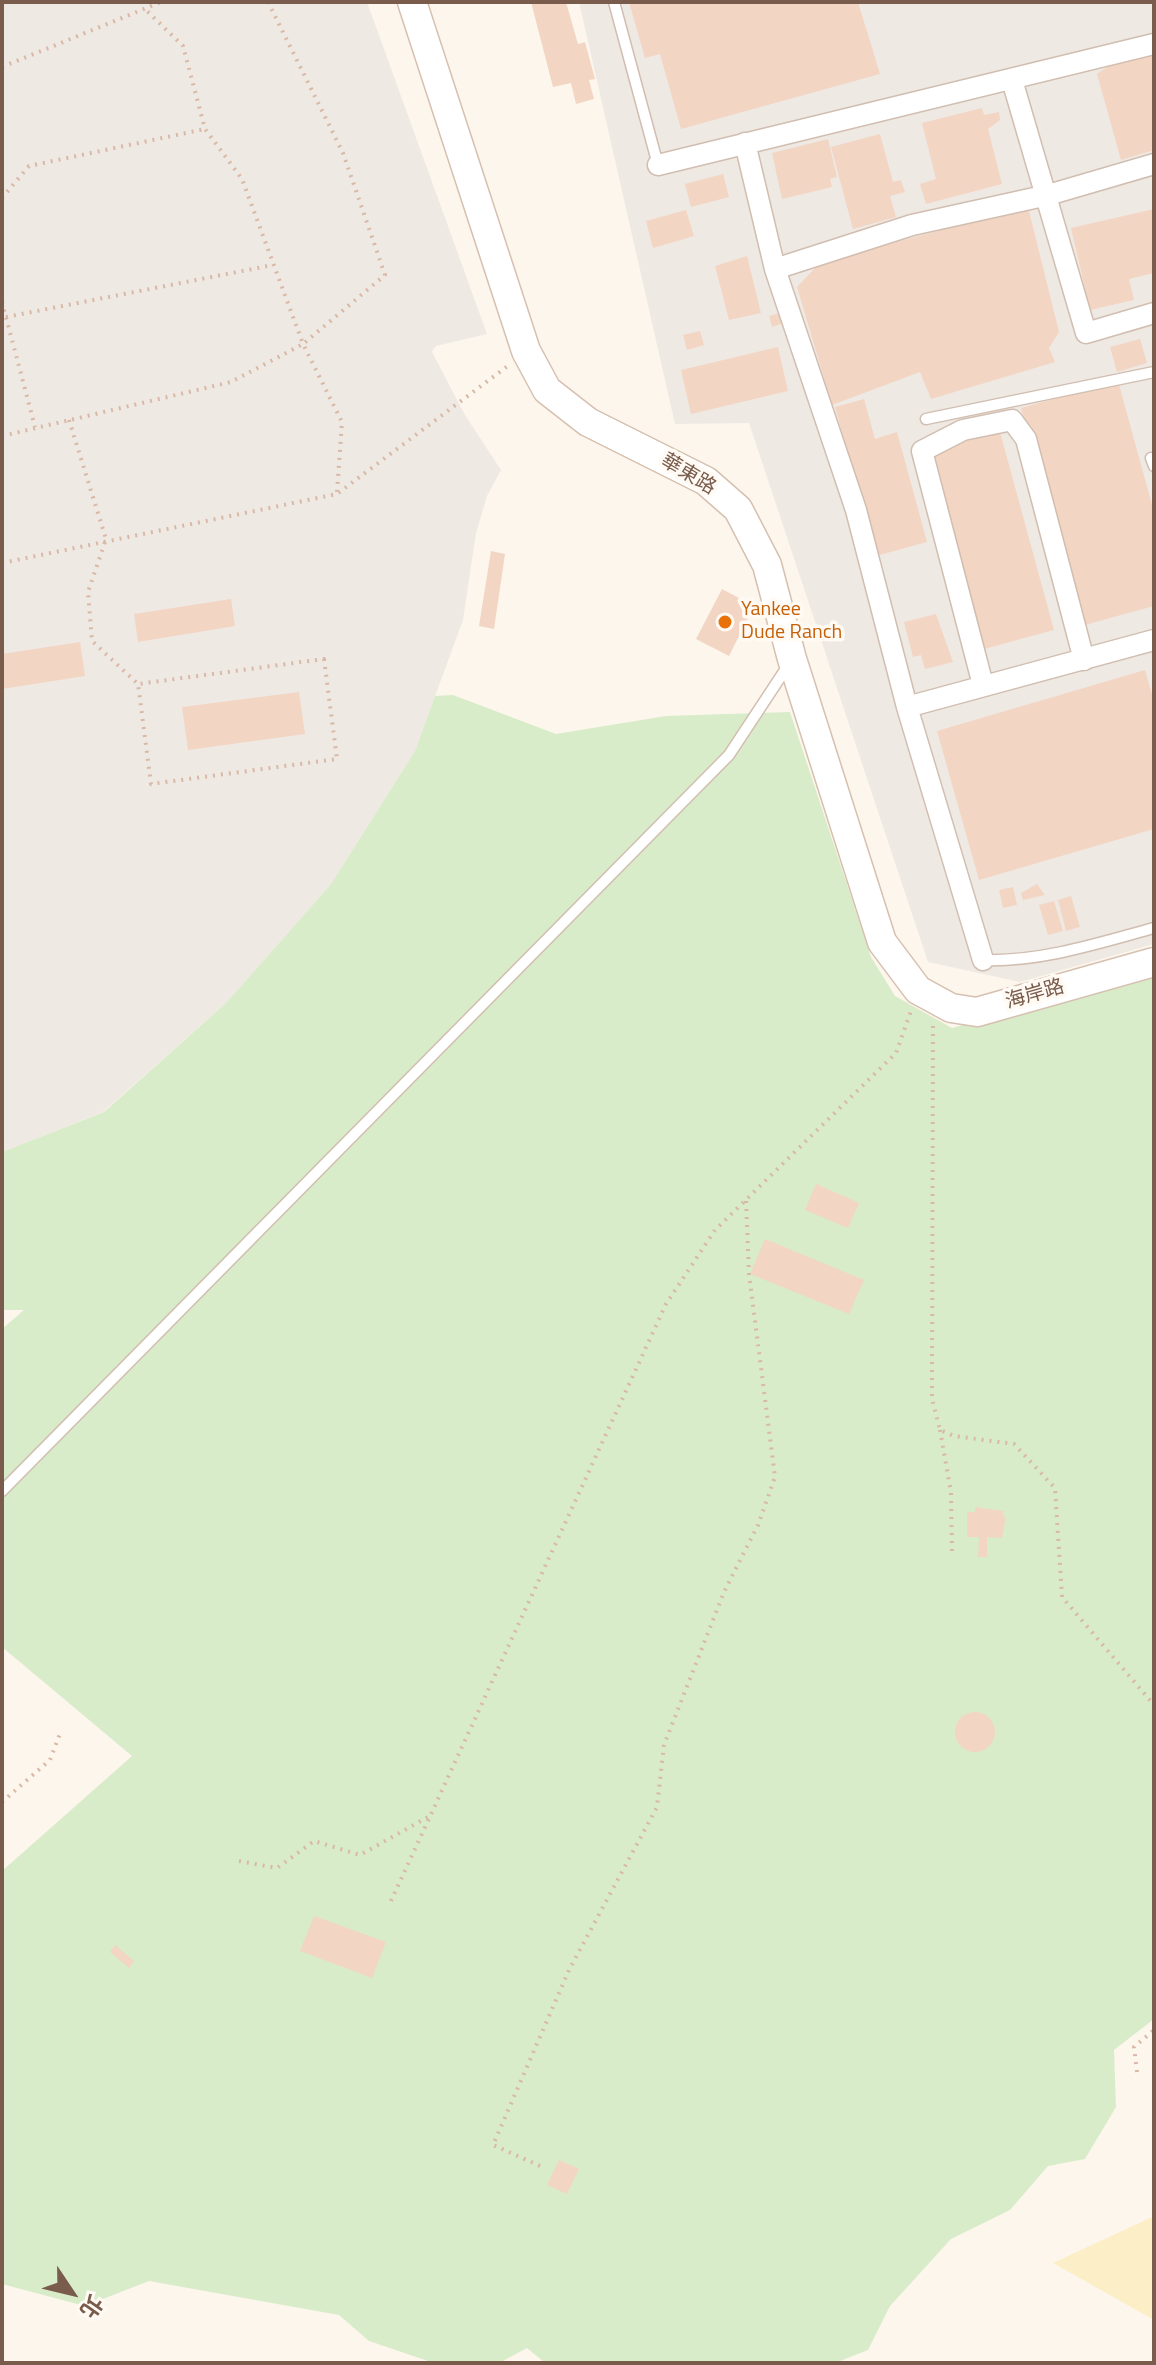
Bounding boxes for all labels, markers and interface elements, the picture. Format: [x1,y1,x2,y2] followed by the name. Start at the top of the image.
[656,449,720,501] street label: 華東路
[741,598,842,645] place label: Yankee Dude Ranch
[716,613,734,631] marker: Yankee Dude Ranch
[1003,975,1067,1015] street label: 海岸路
[32,2253,112,2333] north arrow
[71,2288,112,2326] text: 北

